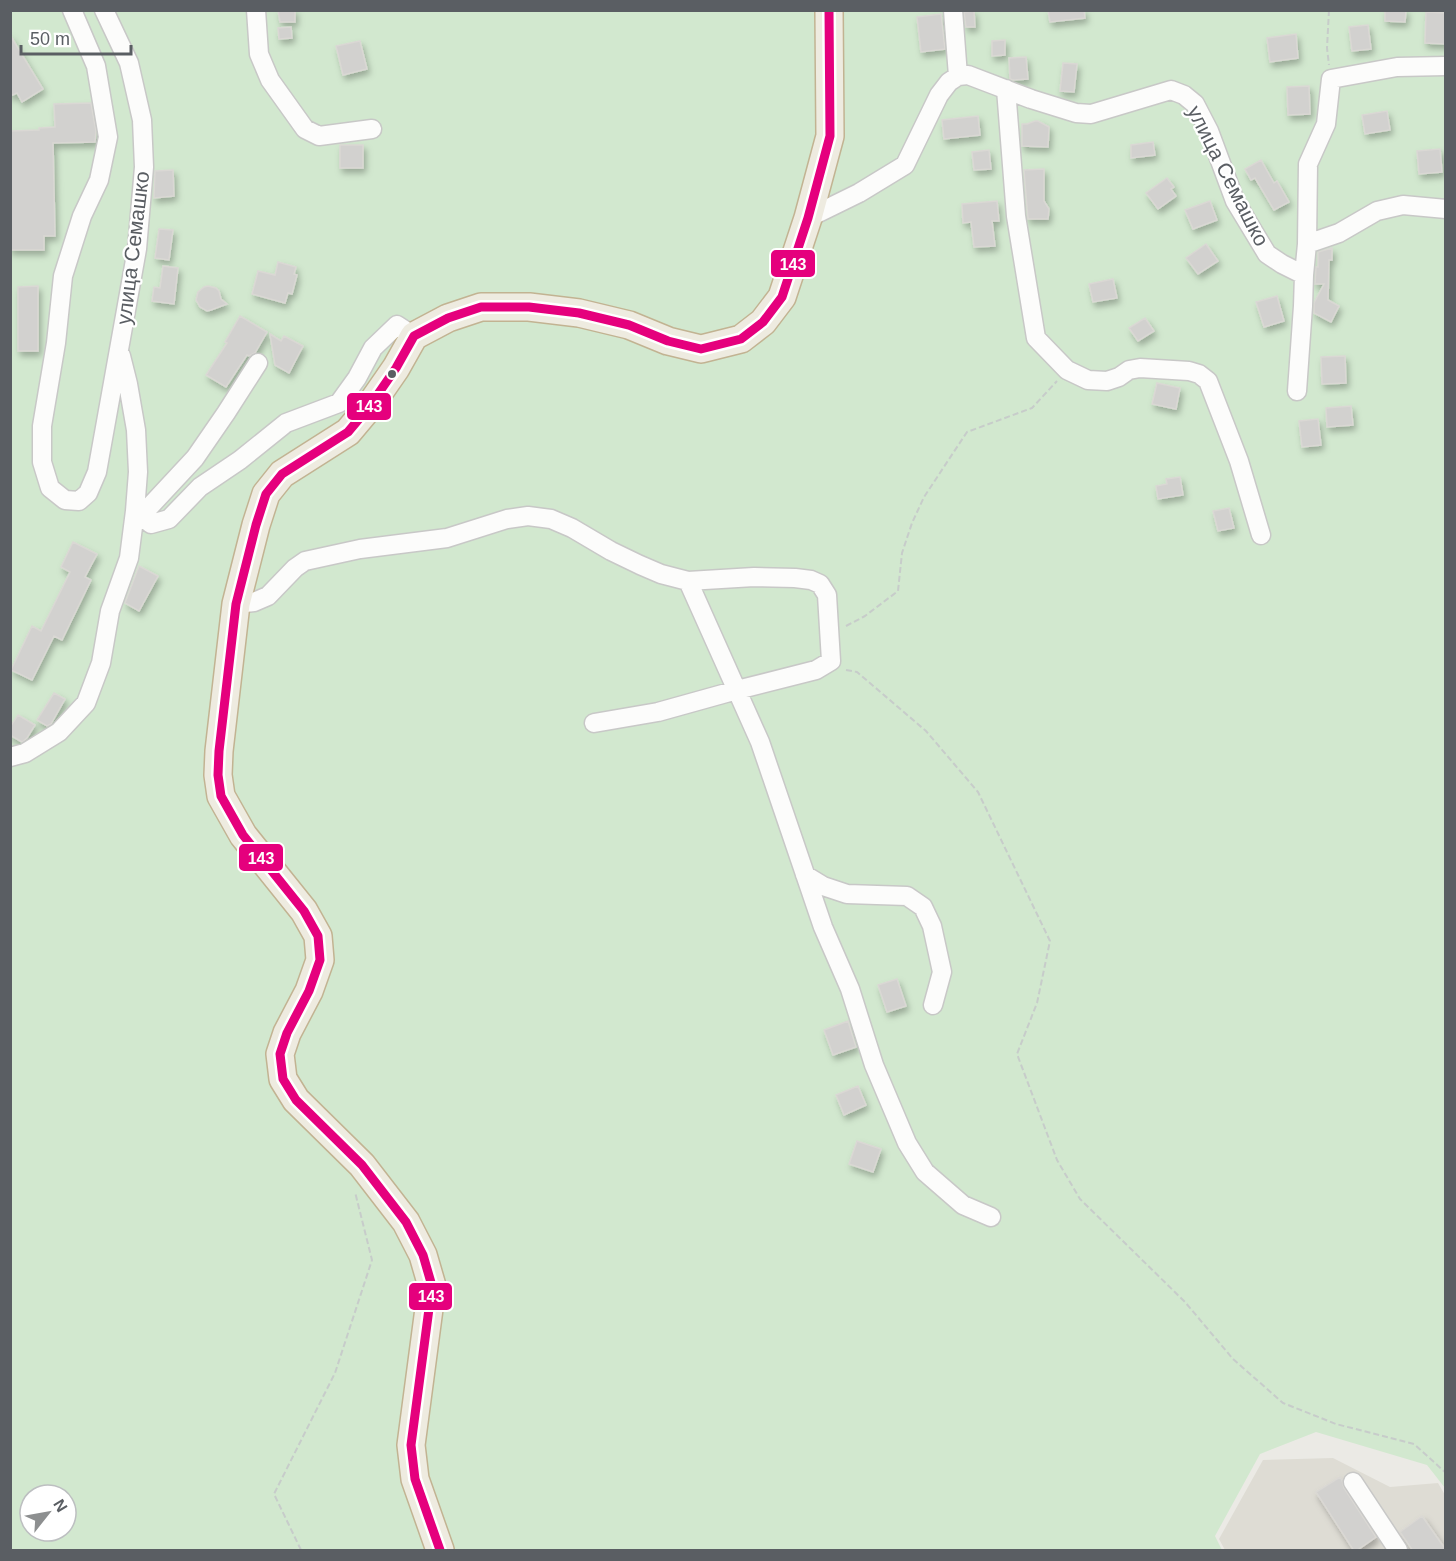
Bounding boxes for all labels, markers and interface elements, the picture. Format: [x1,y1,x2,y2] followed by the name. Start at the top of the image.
[21,18,130,56] scale bar
[30,29,70,49] text: 50 m
[1183,102,1274,250] street label: улица Семашко
[112,170,153,326] street label: улица Семашко
[770,249,816,278] line badge: 143
[780,256,806,273] text: 143
[386,368,398,380] unlabelled marker
[346,392,392,421] line badge: 143
[356,398,382,415] text: 143
[238,843,284,872] line badge: 143
[248,850,274,867] text: 143
[408,1282,453,1311] line badge: 143
[418,1288,444,1305] text: 143
[18,1483,78,1543] north arrow
[50,1496,71,1515] text: N

